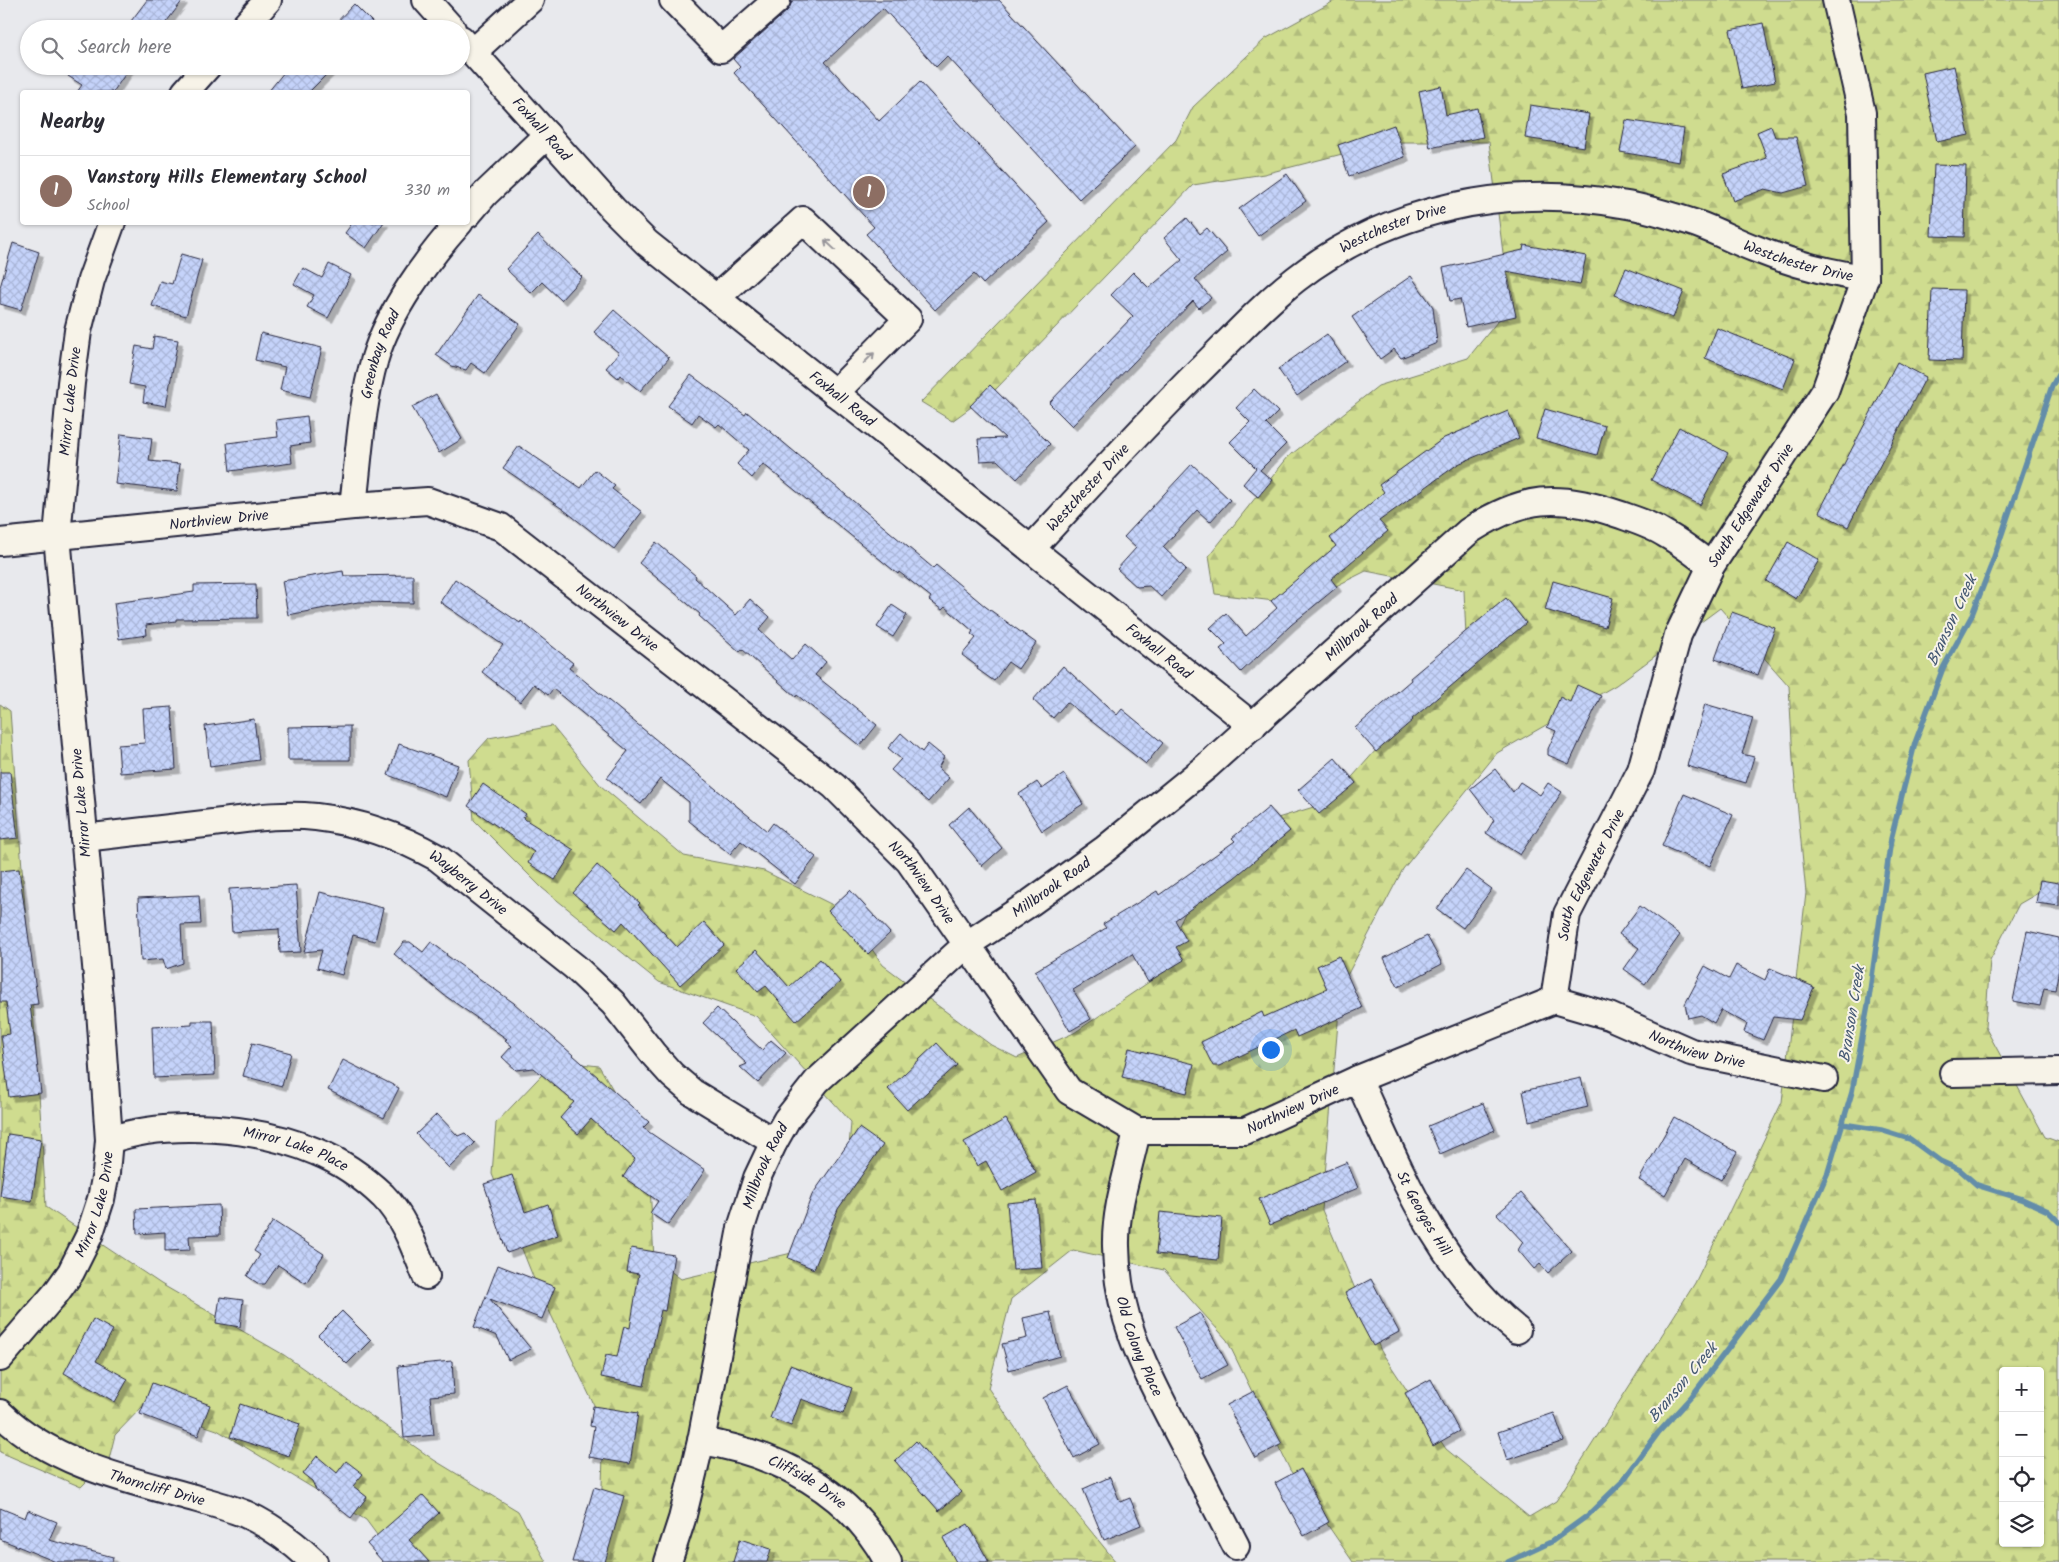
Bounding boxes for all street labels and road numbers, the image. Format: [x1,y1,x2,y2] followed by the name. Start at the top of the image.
[505,92,577,168] street label: Foxhall Road
[1335,197,1449,261] street label: Westchester Drive
[1740,234,1855,289] street label: Westchester Drive
[355,305,407,401] street label: Greenbay Road
[53,345,89,457] street label: Mirror Lake Drive
[803,365,881,434] street label: Foxhall Road
[1041,438,1136,538] street label: Westchester Drive
[1702,439,1801,573] street label: South Edgewater Drive
[168,504,270,538] street label: Northview Drive
[570,578,664,659] street label: Northview Drive
[1320,588,1405,668] street label: Millbrook Road
[1120,618,1198,686] street label: Foxhall Road
[65,747,99,858] street label: Mirror Lake Drive
[1552,805,1632,943] street label: South Edgewater Drive
[882,835,961,930] street label: Northview Drive
[424,844,513,922] street label: Wayberry Drive
[1007,851,1097,925] street label: Millbrook Road
[1645,1024,1747,1076] street label: Northview Drive
[1243,1078,1344,1142] street label: Northview Drive
[737,1118,796,1212] street label: Millbrook Road
[241,1121,353,1179] street label: Mirror Lake Place
[69,1150,121,1262] street label: Mirror Lake Drive
[1389,1167,1457,1262] street label: St Georges Hill
[1109,1294,1169,1401] street label: Old Colony Place
[764,1449,852,1516] street label: Cliffside Drive
[106,1464,208,1514] street label: Thorncliff Drive

